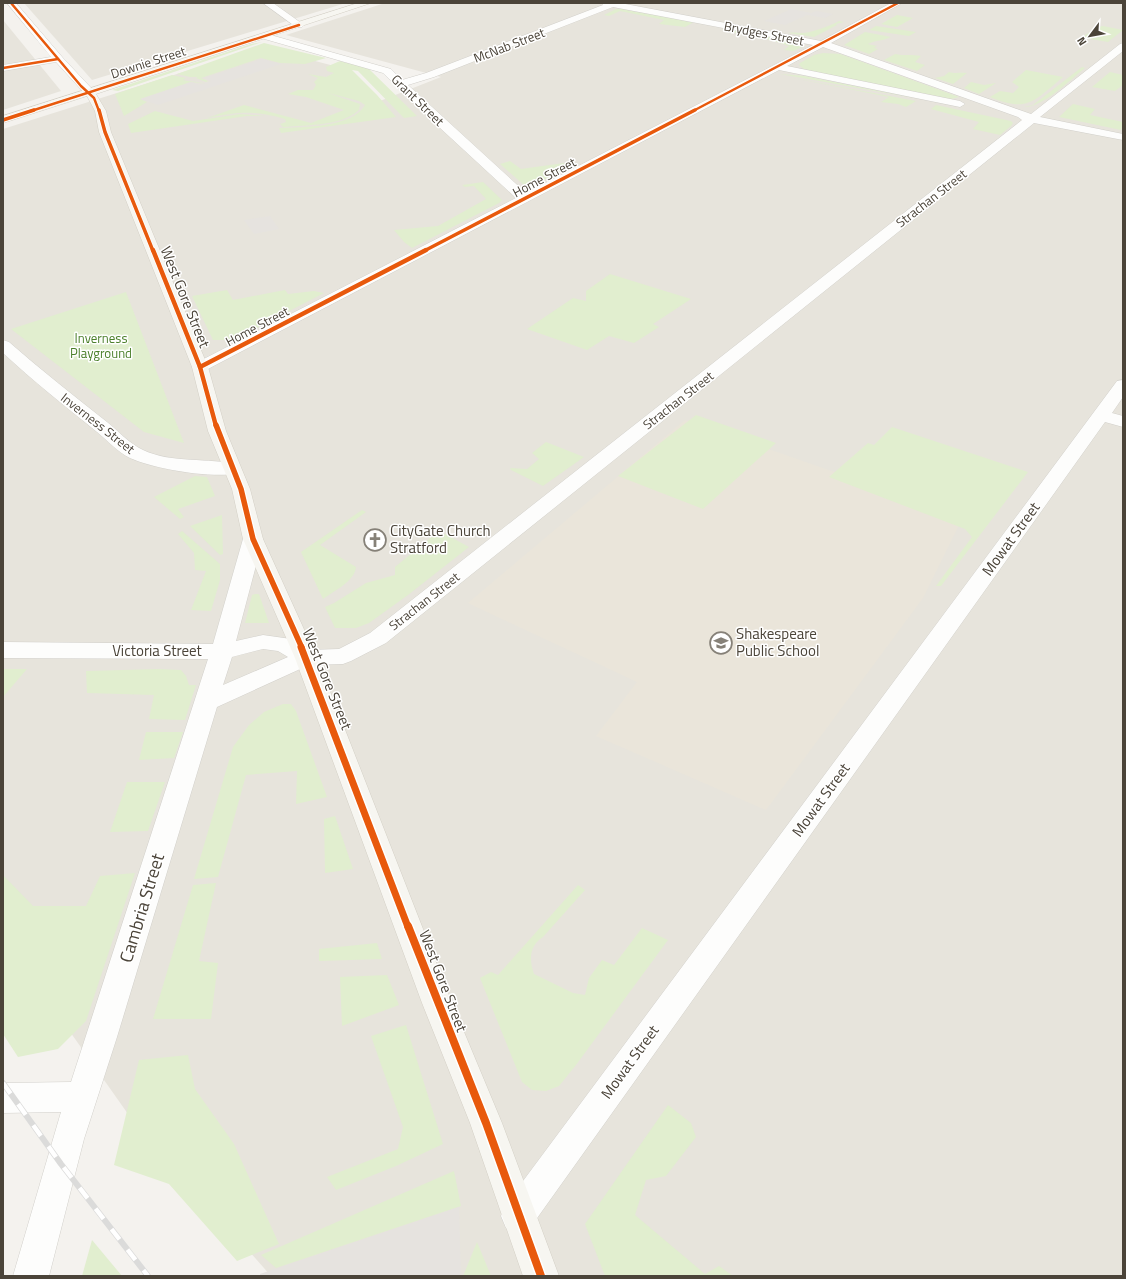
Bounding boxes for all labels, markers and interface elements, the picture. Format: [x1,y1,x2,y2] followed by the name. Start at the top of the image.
[722,15,806,51] street label: Brydges Street
[1070,16,1110,56] north arrow
[470,22,548,68] street label: McNab Street
[1073,34,1090,49] text: N
[108,40,189,84] street label: Downie Street
[387,70,449,131] street label: Grant Street
[509,152,580,202] street label: Home Street
[891,164,971,232] street label: Strachan Street
[155,243,217,352] street label: West Gore Street
[222,301,293,351] street label: Home Street
[70,328,132,363] park label: Inverness Playground
[638,366,718,434] street label: Strachan Street
[57,388,140,459] street label: Inverness Street
[976,496,1046,580] street label: Mowat Street
[390,519,491,559] place label: CityGate Church Stratford
[362,527,388,553] church icon: CityGate Church Stratford
[384,567,464,635] street label: Strachan Street
[736,622,819,662] place label: Shakespeare Public School
[297,625,359,734] street label: West Gore Street
[708,630,734,656] school or university icon: Shakespeare Public School
[112,639,203,662] street label: Victoria Street
[786,757,856,841] street label: Mowat Street
[112,849,171,966] street label: Cambria Street
[413,926,474,1036] street label: West Gore Street
[595,1019,665,1103] street label: Mowat Street

